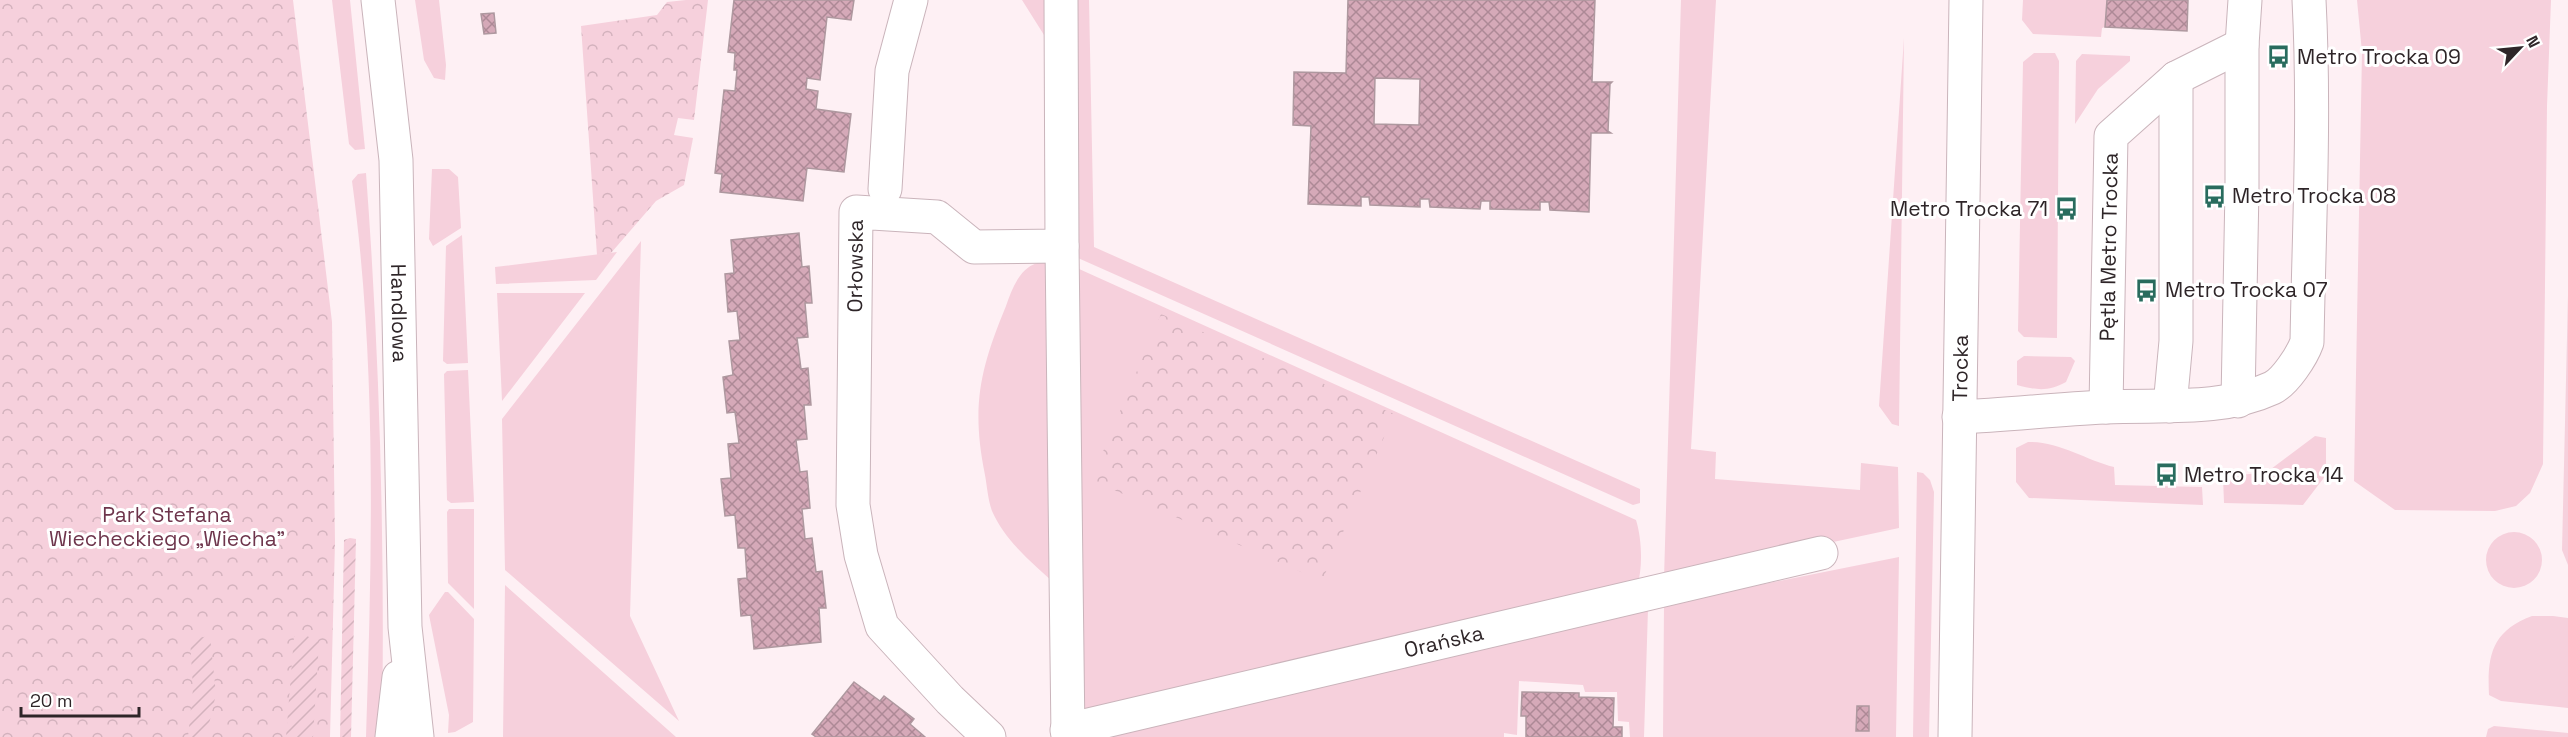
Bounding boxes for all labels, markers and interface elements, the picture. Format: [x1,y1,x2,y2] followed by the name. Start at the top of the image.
[2490,18,2550,78] north arrow
[2521,32,2545,51] text: N
[2297,43,2461,70] place label: Metro Trocka 09
[2266,44,2292,70] bus stop icon: Metro Trocka 09
[2093,152,2124,342] street label: Pętla Metro Trocka
[2232,182,2396,209] place label: Metro Trocka 08
[2201,183,2227,209] bus stop icon: Metro Trocka 08
[1890,195,2048,222] place label: Metro Trocka 71
[2053,196,2079,222] bus stop icon: Metro Trocka 71
[841,219,869,313] street label: Orłowska
[385,263,414,363] street label: Handlowa
[2165,276,2328,303] place label: Metro Trocka 07
[2134,277,2160,303] bus stop icon: Metro Trocka 07
[1946,334,1974,402] street label: Trocka
[2184,461,2343,488] place label: Metro Trocka 14
[2153,462,2179,488] bus stop icon: Metro Trocka 14
[49,501,285,552] park label: Park Stefana Wiecheckiego „Wiecha”
[1401,619,1486,663] street label: Orańska
[21,680,140,718] scale bar
[30,689,73,712] text: 20 m

